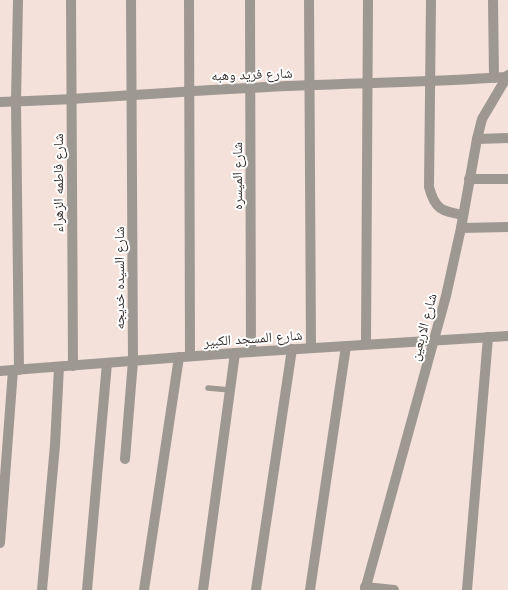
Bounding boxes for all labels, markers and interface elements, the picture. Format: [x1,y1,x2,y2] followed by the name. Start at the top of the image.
[211,63,293,85] street label: شارع فريد وهبه
[48,133,68,233] street label: شارع فاطمه الزهراء
[227,142,247,210] street label: شارع الميسره
[109,226,129,330] street label: شارع السيده خديجه
[404,291,442,363] street label: شارع الاربعين
[202,325,303,351] street label: شارع المسجد الكبير

